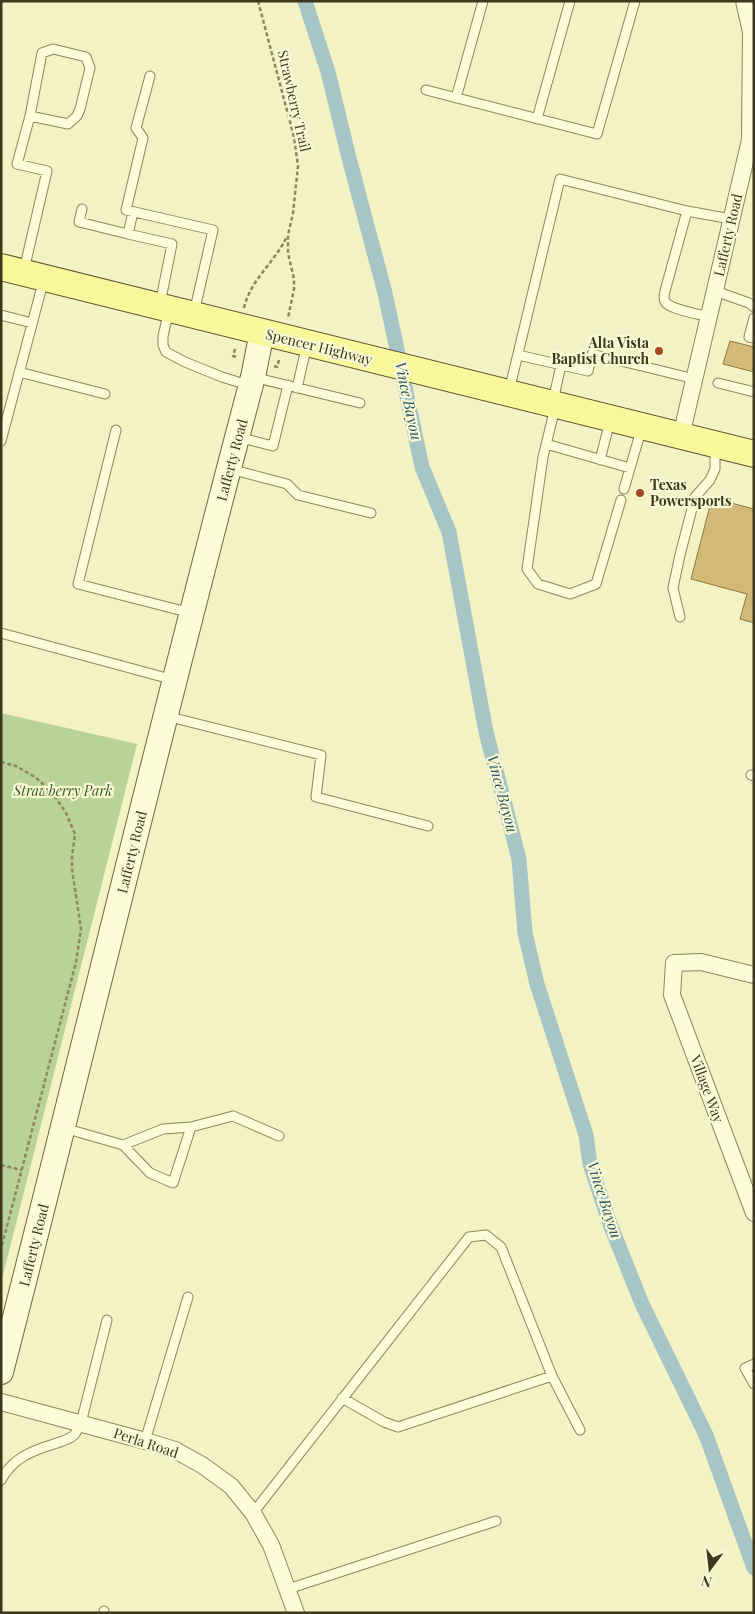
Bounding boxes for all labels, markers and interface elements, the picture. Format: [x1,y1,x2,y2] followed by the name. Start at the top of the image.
[274,48,315,154] street label: Strawberry Trail
[709,192,746,278] street label: Lafferty Road
[264,324,374,369] street label: Spencer Highway
[551,333,650,368] place label: Alta Vista Baptist Church
[653,345,665,357] marker: Alta Vista Baptist Church
[391,360,427,442] water label: Vince Bayou
[211,417,252,503] street label: Lafferty Road
[650,475,732,510] place label: Texas Powersports
[634,487,646,499] marker: Texas Powersports
[483,753,523,835] water label: Vince Bayou
[13,781,112,800] park label: Strawberry Park
[112,809,151,895] street label: Lafferty Road
[686,1051,729,1125] street label: Village Way
[583,1159,627,1241] water label: Vince Bayou
[14,1202,53,1288] street label: Lafferty Road
[111,1423,181,1462] street label: Perla Road
[685,1544,735,1594] north arrow
[699,1572,714,1593] text: N

